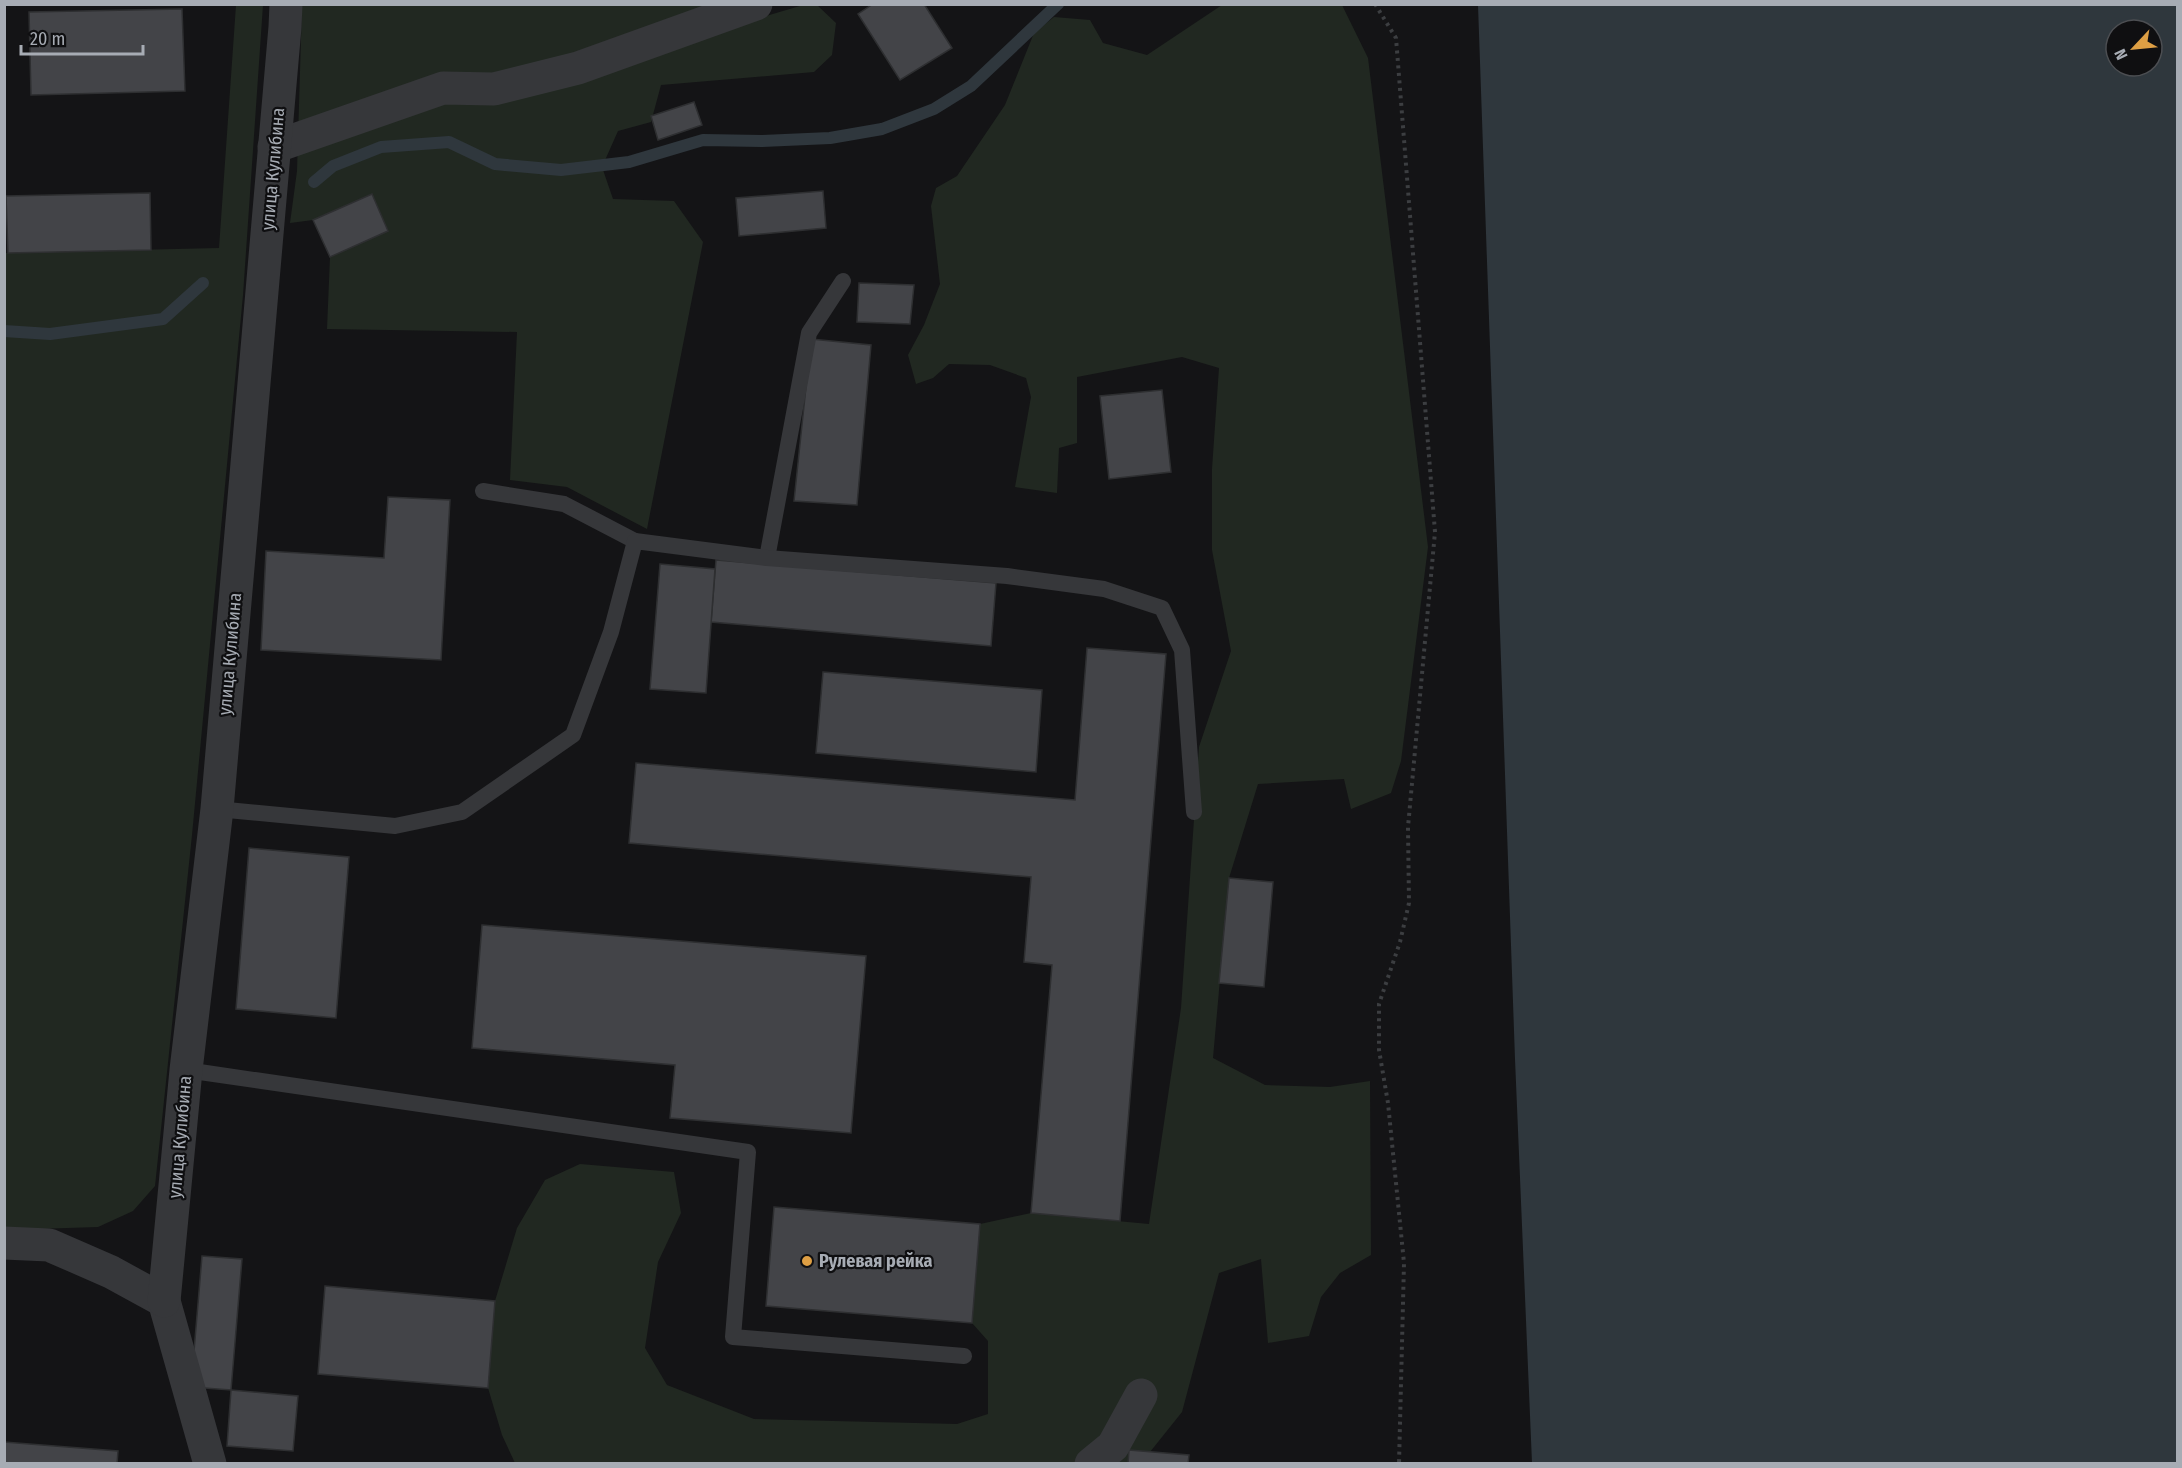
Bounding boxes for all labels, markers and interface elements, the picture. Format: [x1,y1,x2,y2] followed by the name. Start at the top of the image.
[21,18,142,56] scale bar
[2104,18,2164,78] north arrow
[30,28,65,50] text: 20 m
[2110,46,2132,63] text: N
[257,107,289,231] street label: улица Кулибина
[214,592,246,716] street label: улица Кулибина
[164,1075,196,1199] street label: улица Кулибина
[819,1250,932,1272] place label: Рулевая рейка
[800,1254,814,1268] marker: Рулевая рейка

